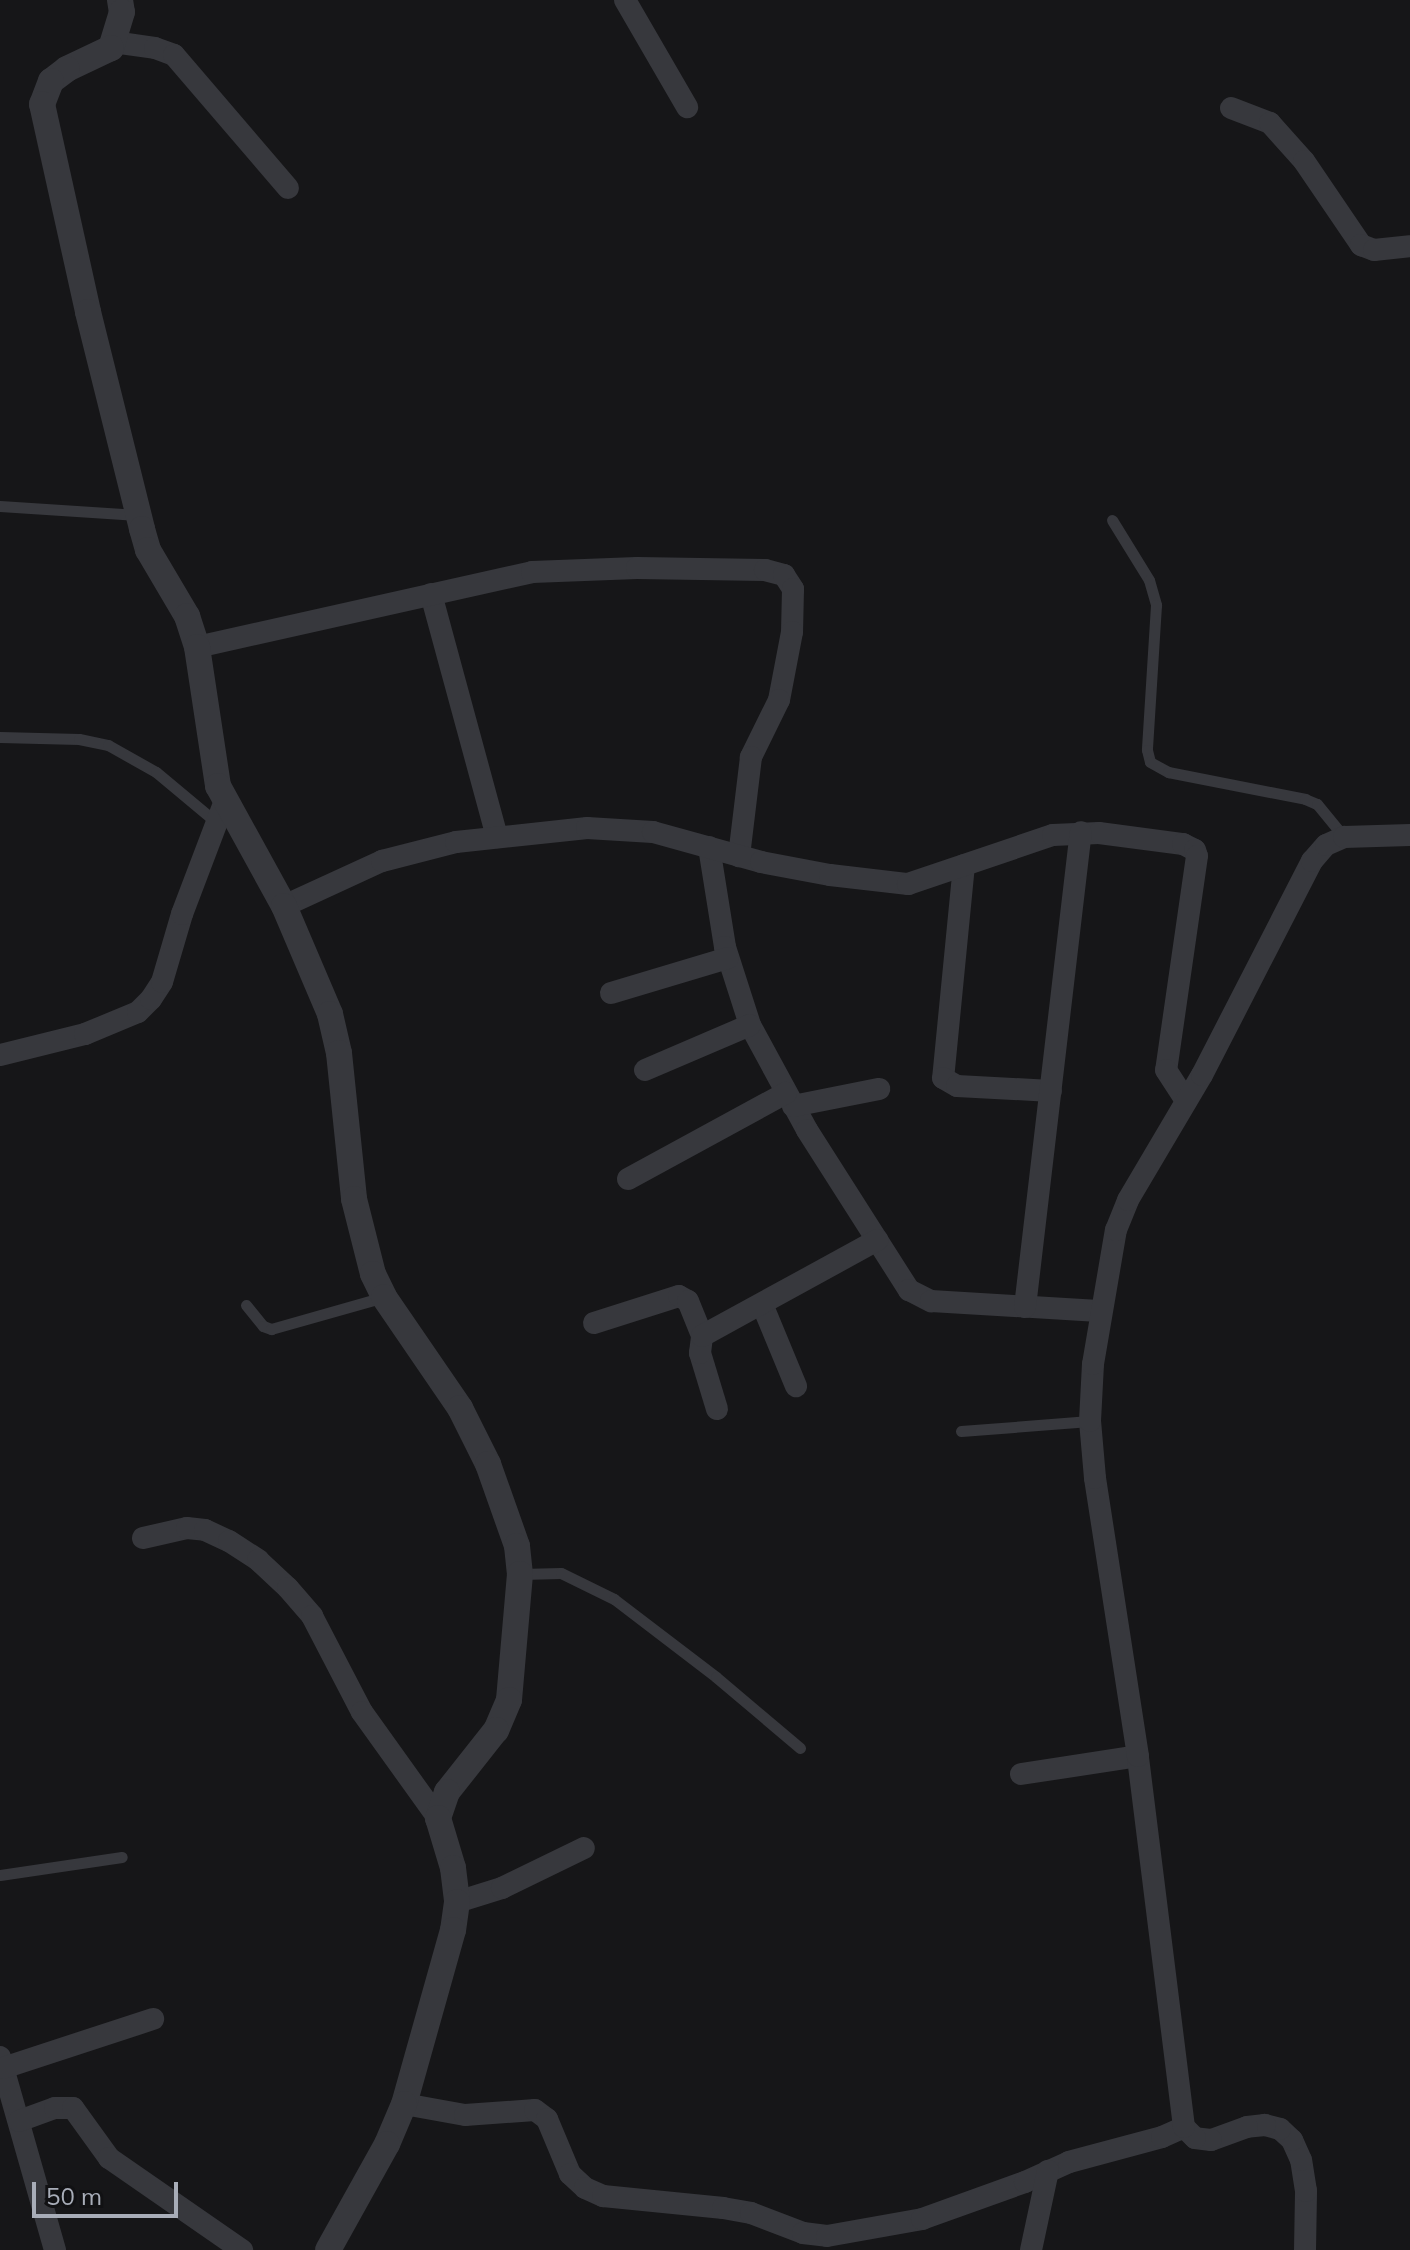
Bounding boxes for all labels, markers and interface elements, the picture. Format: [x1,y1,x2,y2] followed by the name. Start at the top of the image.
[36,2166,182,2216] scale bar
[46,2181,102,2211] text: 50 m

